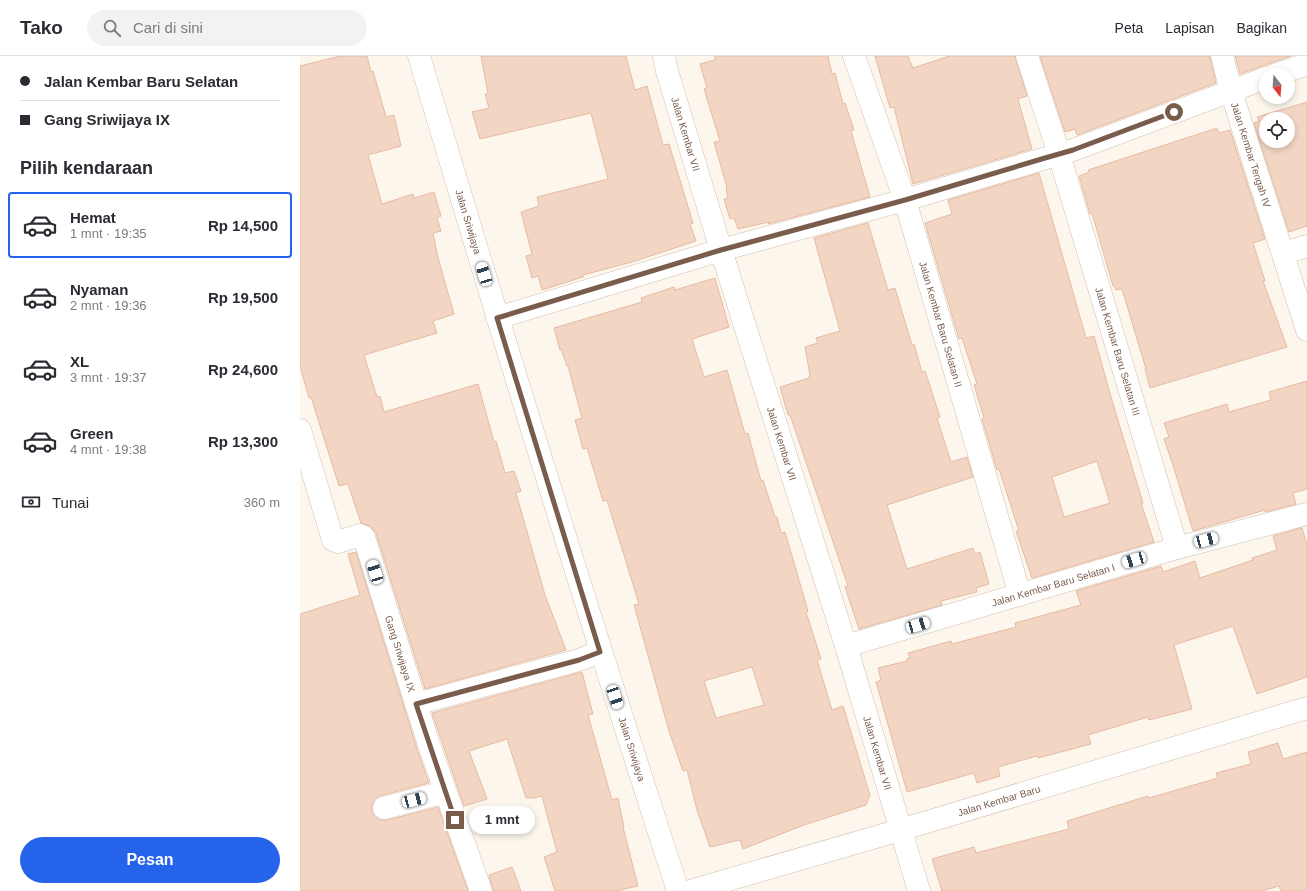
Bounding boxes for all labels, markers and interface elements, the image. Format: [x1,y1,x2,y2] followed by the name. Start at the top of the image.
[87,10,367,46] search box
[20,17,63,38] text: Tako
[101,17,123,39] icon: search
[133,19,203,36] text: Cari di sini
[1115,20,1143,36] text: Peta
[1165,20,1214,36] text: Lapisan
[1236,20,1287,36] text: Bagikan
[1259,68,1295,104] north arrow
[1259,68,1295,148] map controls
[44,73,238,90] text: Jalan Kembar Baru Selatan
[670,96,702,172] street label: Jalan Kembar VII
[1229,101,1273,209] street label: Jalan Kembar Tengah IV
[1165,103,1183,121] route start
[44,111,170,128] text: Gang Sriwijaya IX
[1259,112,1295,148] button: locate
[20,158,153,178] text: Pilih kendaraan
[454,188,484,256] street label: Jalan Sriwijaya
[22,207,58,243] icon: car
[70,209,116,226] text: Hemat
[208,217,278,234] text: Rp 14,500
[70,226,147,241] text: 1 mnt · 19:35
[918,260,965,388] street label: Jalan Kembar Baru Selatan II
[475,261,493,287] car
[22,279,58,315] icon: car
[70,281,128,298] text: Nyaman
[1094,286,1142,417] street label: Jalan Kembar Baru Selatan III
[208,289,278,306] text: Rp 19,500
[70,298,147,313] text: 2 mnt · 19:36
[22,351,58,387] icon: car
[70,353,89,370] text: XL
[208,361,278,378] text: Rp 24,600
[70,370,147,385] text: 3 mnt · 19:37
[765,405,799,482] street label: Jalan Kembar VII
[22,423,58,459] icon: car
[70,425,113,442] text: Green
[208,433,278,450] text: Rp 13,300
[70,442,147,457] text: 4 mnt · 19:38
[20,491,42,513] icon: cash
[52,494,89,511] text: Tunai
[244,495,280,510] text: 360 m
[1193,531,1219,549] car
[1121,551,1147,569] car
[366,559,384,585] car
[990,561,1116,608] street label: Jalan Kembar Baru Selatan I
[383,614,418,694] street label: Gang Sriwijaya IX
[905,616,931,634] car
[606,684,624,710] car
[862,714,894,791] street label: Jalan Kembar VII
[617,715,648,783] street label: Jalan Sriwijaya
[956,783,1042,818] street label: Jalan Kembar Baru
[401,791,427,809] car
[469,806,535,834] callout: 1 mnt
[446,811,464,829] route end
[485,812,519,827] text: 1 mnt
[20,837,280,883] button: Pesan

